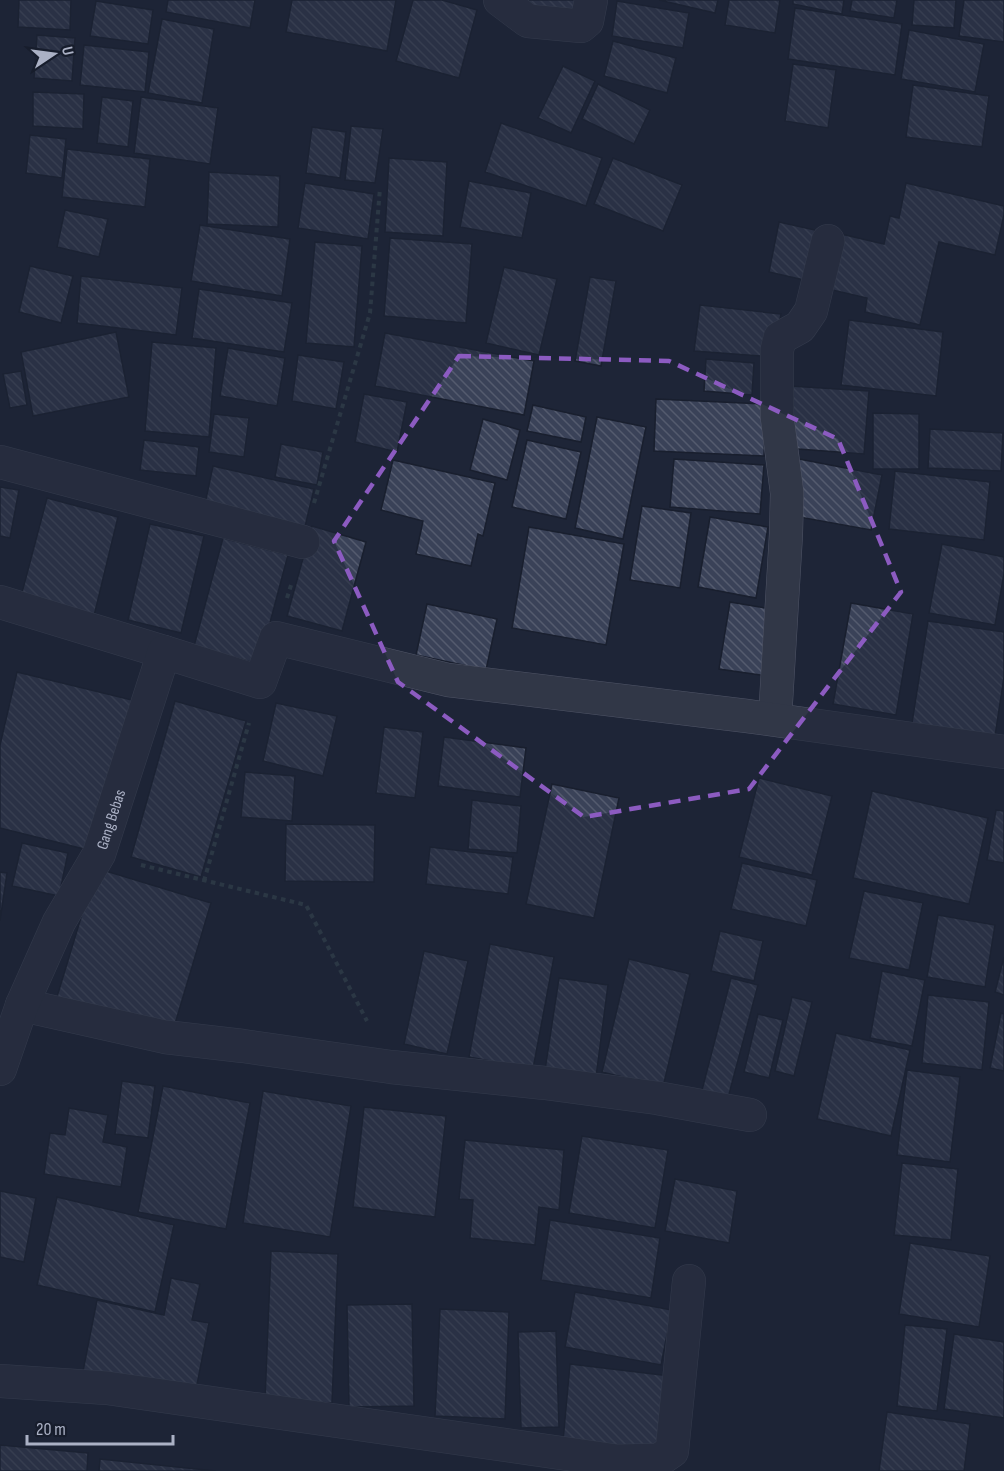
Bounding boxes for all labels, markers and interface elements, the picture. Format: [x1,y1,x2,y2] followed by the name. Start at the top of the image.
[24,24,84,84] north arrow
[57,45,77,57] text: U
[93,787,130,852] street label: Gang Bebas
[27,1408,172,1446] scale bar
[36,1419,66,1440] text: 20 m

